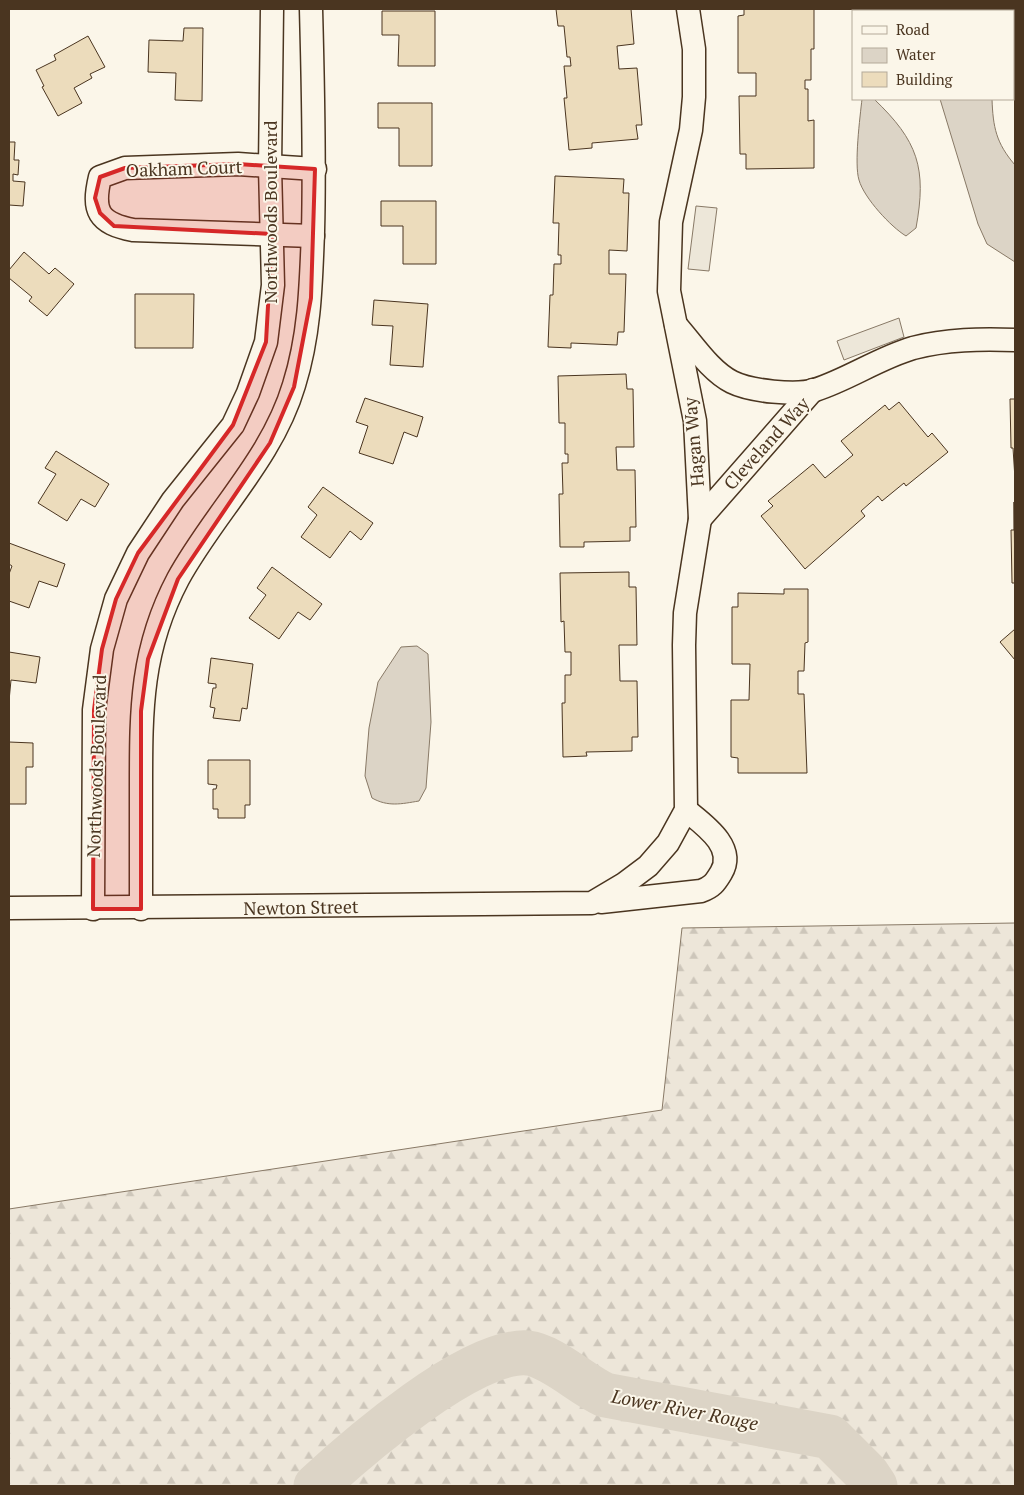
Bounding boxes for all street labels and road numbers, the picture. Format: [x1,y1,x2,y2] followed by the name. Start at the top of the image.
[258,121,282,303] street label: Northwoods Boulevard
[125,154,243,182] street label: Oakham Court
[718,391,815,494] street label: Cleveland Way
[677,395,709,488] street label: Hagan Way
[81,674,111,858] street label: Northwoods Boulevard
[243,894,359,920] street label: Newton Street

